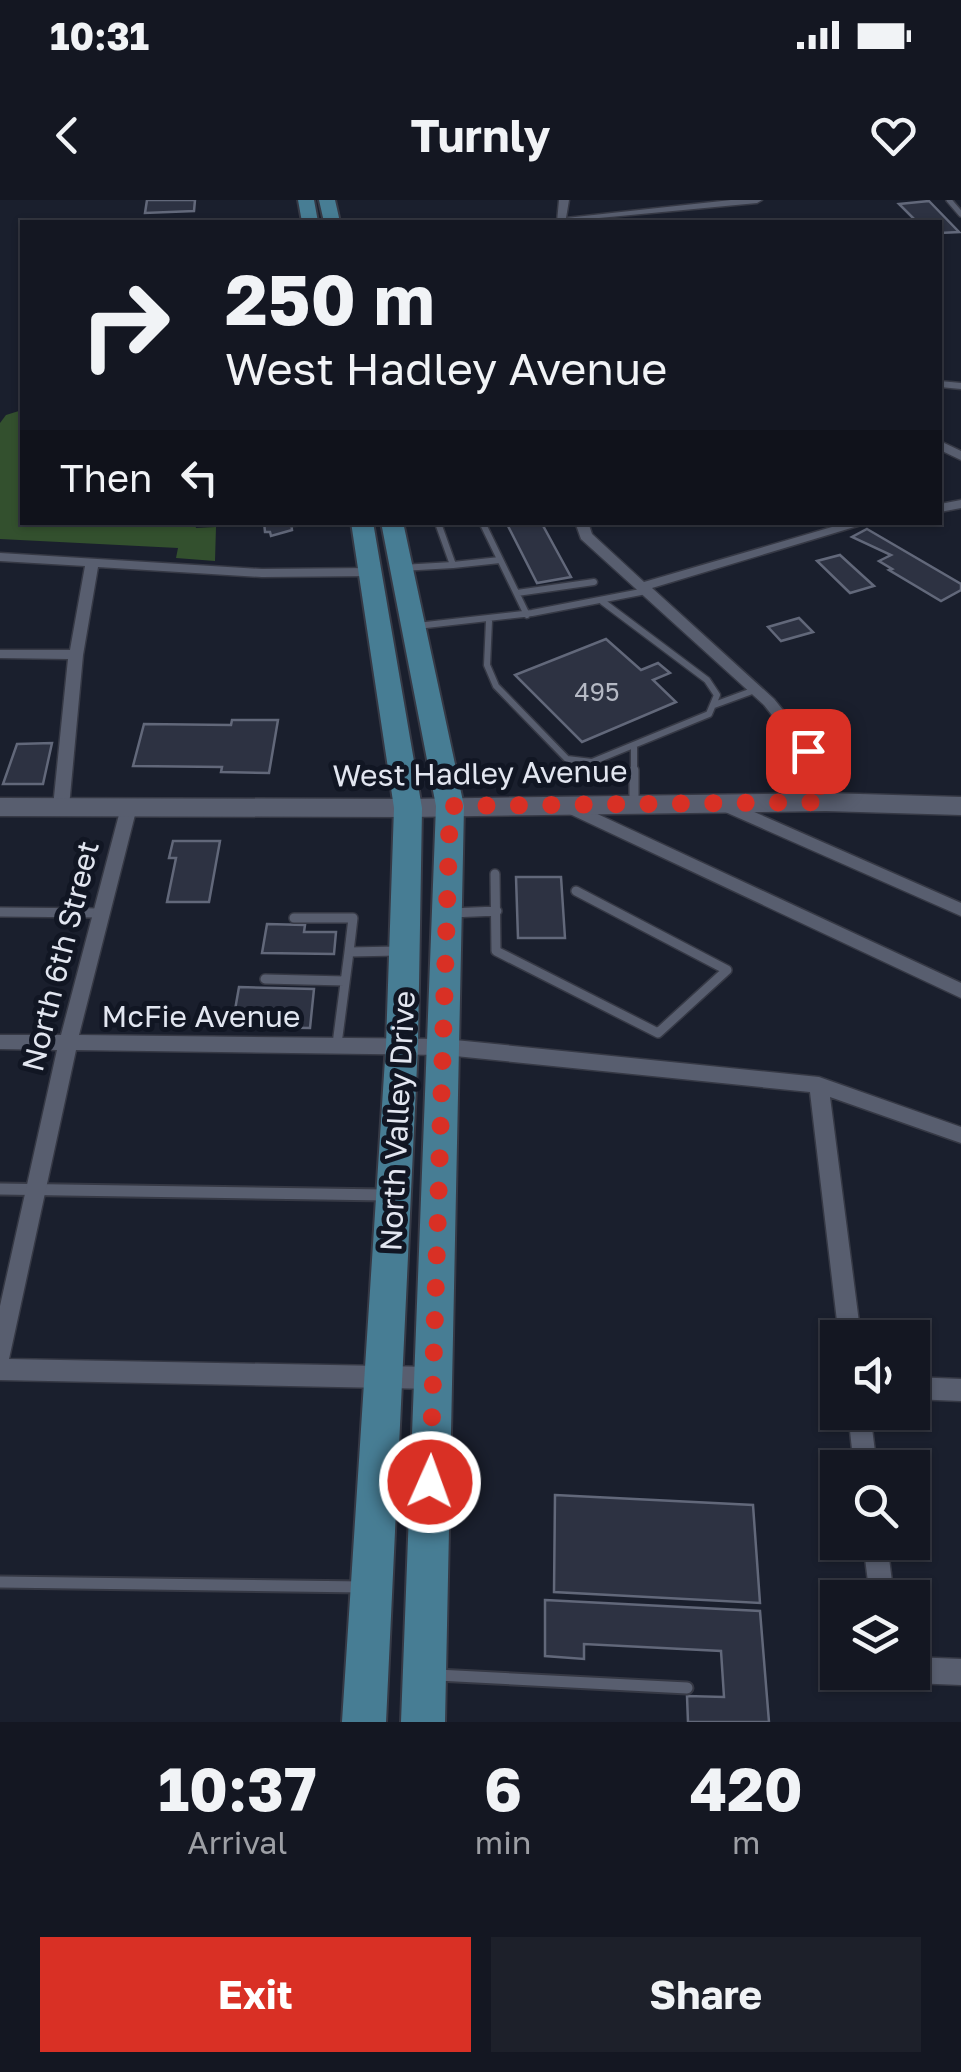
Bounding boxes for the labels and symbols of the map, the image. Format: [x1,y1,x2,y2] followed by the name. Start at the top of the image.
[575,676,619,707] house number: 495
[766,709,851,794] pin
[332,752,628,794] street label: West Hadley Avenue
[14,837,106,1075] street label: North 6th Street
[372,990,422,1252] street label: North Valley Drive
[102,998,300,1034] street label: McFie Avenue
[378,1430,482,1534] position arrow

